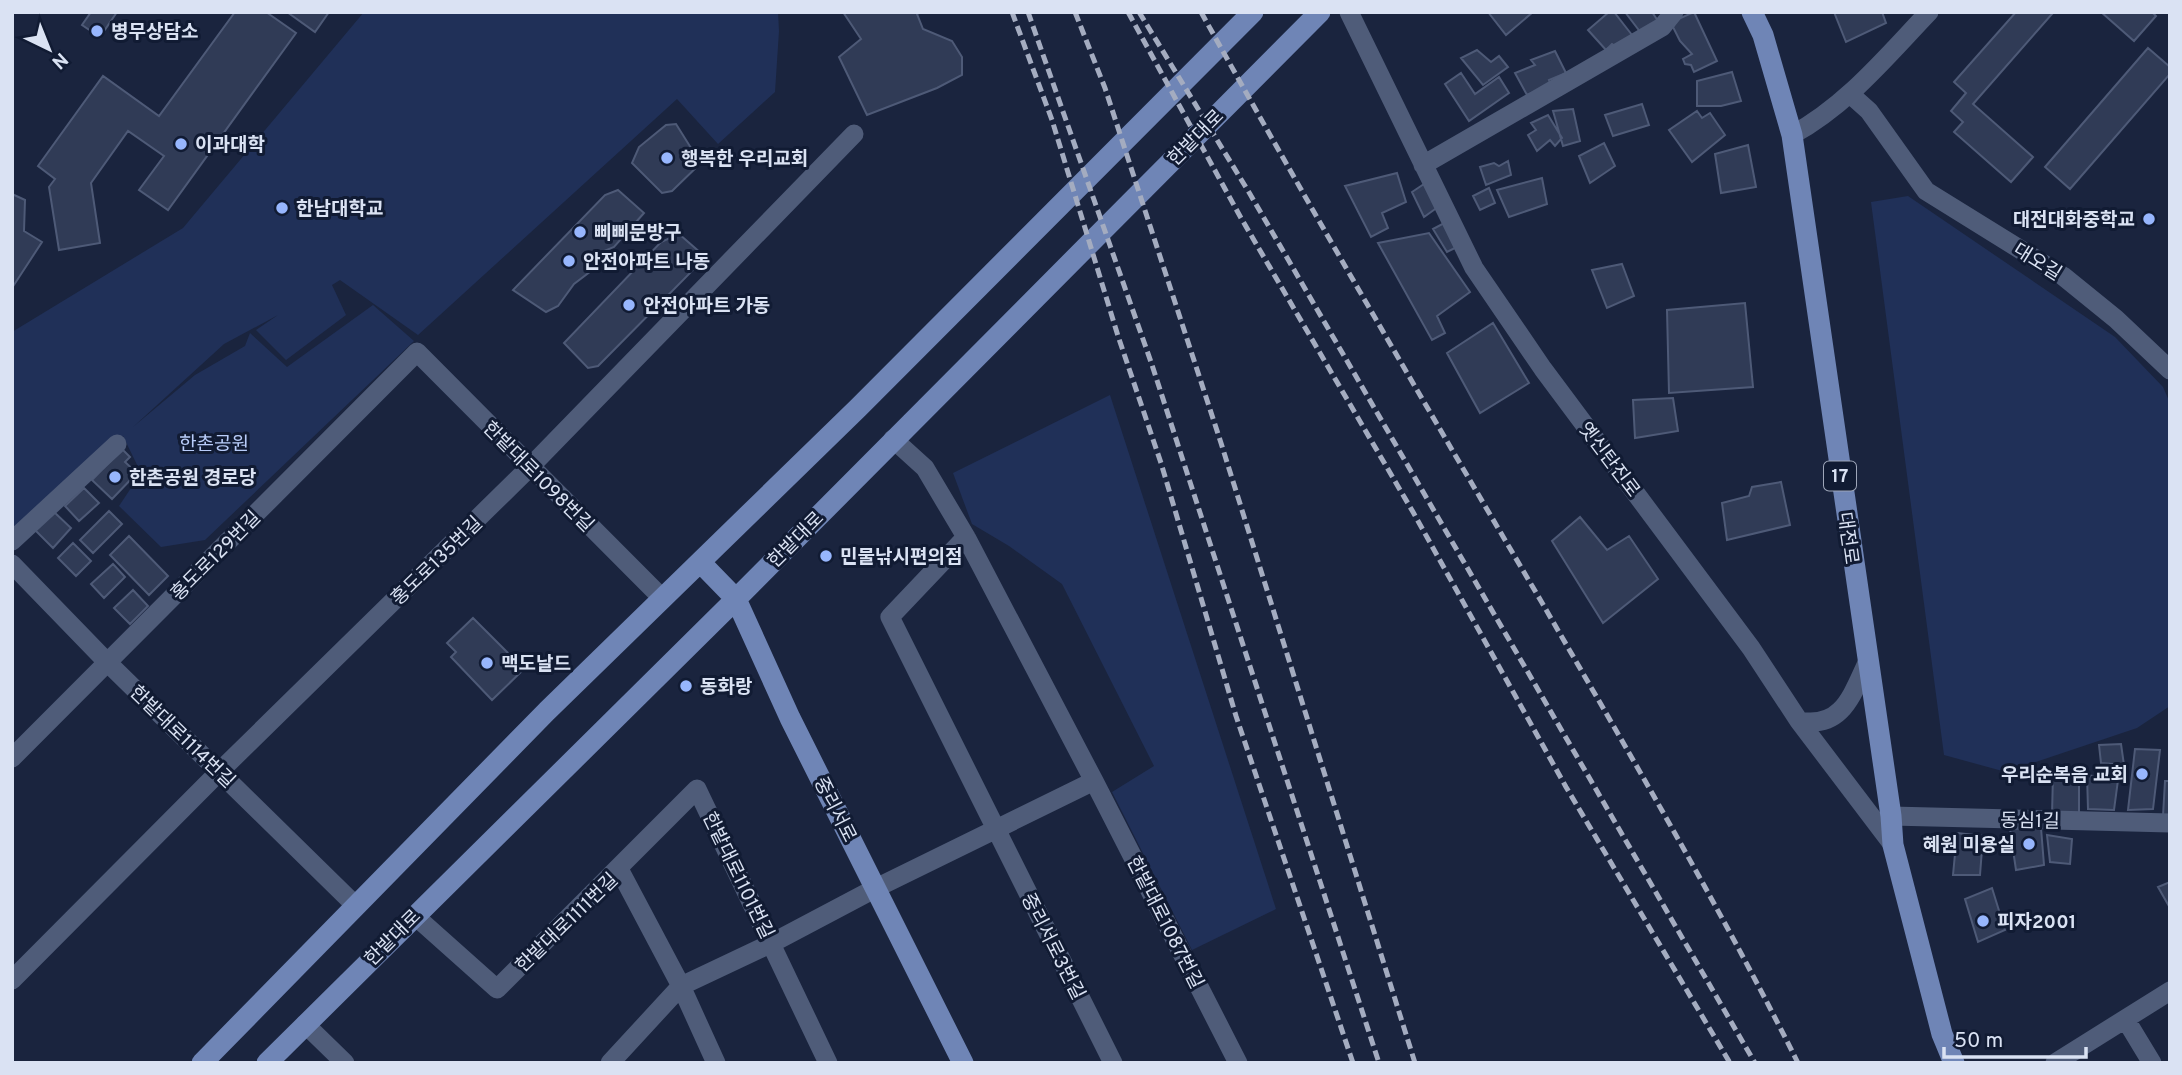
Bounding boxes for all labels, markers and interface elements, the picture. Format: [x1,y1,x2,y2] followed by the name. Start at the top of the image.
[14,14,84,84] north arrow
[111,21,198,45] place label: 병무상담소
[89,23,105,39] marker: 병무상담소
[46,47,72,73] text: N
[1163,105,1230,172] street label: 한밭대로
[195,134,265,158] place label: 이과대학
[173,136,189,152] marker: 이과대학
[681,148,808,172] place label: 행복한 우리교회
[659,150,675,166] marker: 행복한 우리교회
[296,198,383,222] place label: 한남대학교
[274,200,290,216] marker: 한남대학교
[2013,209,2135,233] place label: 대전대화중학교
[2141,211,2157,227] marker: 대전대화중학교
[594,222,681,246] place label: 삐삐문방구
[572,224,588,240] marker: 삐삐문방구
[2008,239,2066,287] street label: 대오길
[583,251,710,275] place label: 안전아파트 나동
[561,253,577,269] marker: 안전아파트 나동
[643,295,770,319] place label: 안전아파트 가동
[621,297,637,313] marker: 안전아파트 가동
[477,417,598,538] street label: 한밭대로1098번길
[1573,418,1644,502] street label: 옛신탄진로
[179,433,249,457] park label: 한촌공원
[1824,462,1856,490] road number: 17
[129,467,257,491] place label: 한촌공원 경로당
[107,469,123,485] marker: 한촌공원 경로당
[166,506,266,606] street label: 홍도로129번길
[763,507,830,574] street label: 한밭대로
[1831,511,1863,566] street label: 대전로
[387,512,488,611] street label: 홍도로135번길
[840,546,962,570] place label: 민물낚시편의점
[818,548,834,564] marker: 민물낚시편의점
[501,653,571,677] place label: 맥도날드
[479,655,495,671] marker: 맥도날드
[700,676,752,700] place label: 동화랑
[678,678,694,694] marker: 동화랑
[124,681,239,794] street label: 한밭대로1114번길
[2001,764,2128,788] place label: 우리순복음 교회
[2134,766,2150,782] marker: 우리순복음 교회
[808,773,861,847] street label: 중리서로
[696,808,778,943] street label: 한밭대로1101번길
[2000,809,2060,835] street label: 동심1길
[1923,834,2015,858] place label: 혜원 미용실
[2021,836,2037,852] marker: 혜원 미용실
[1120,853,1208,993] street label: 한밭대로1087번길
[511,869,624,978] street label: 한밭대로1111번길
[1015,890,1089,1004] street label: 중리서로3번길
[360,905,427,972] street label: 한밭대로
[1997,911,2076,935] place label: 피자2001
[1975,913,1991,929] marker: 피자2001
[1944,1016,2086,1060] scale bar
[1954,1028,2003,1055] text: 50 m

